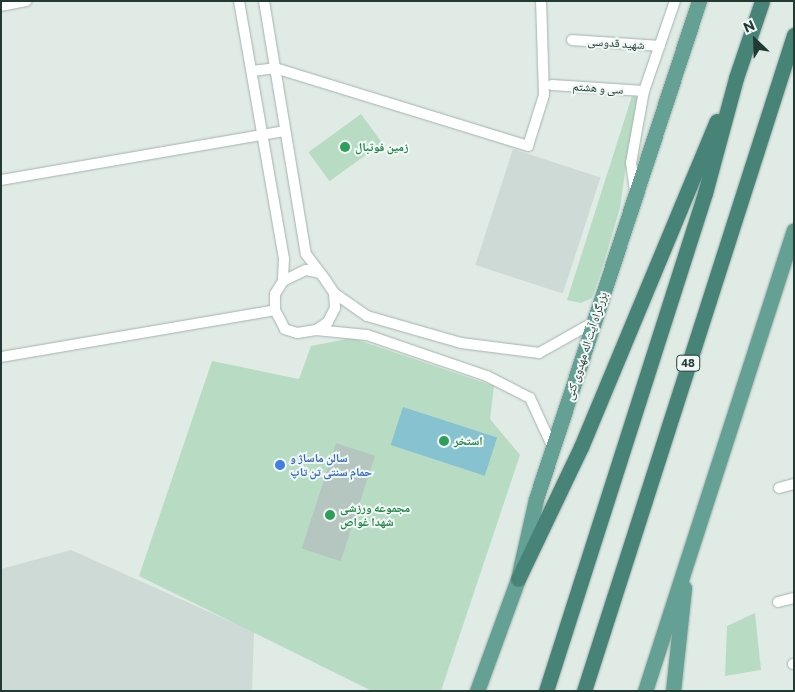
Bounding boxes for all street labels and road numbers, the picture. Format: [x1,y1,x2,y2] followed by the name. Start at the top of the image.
[587,34,645,52] street label: شهید قدوسی
[572,79,624,97] street label: سی و هشتم
[562,290,610,402] street label: بزرگراه آیت اله مهدوی کنی
[676,354,700,372] road number: 48

